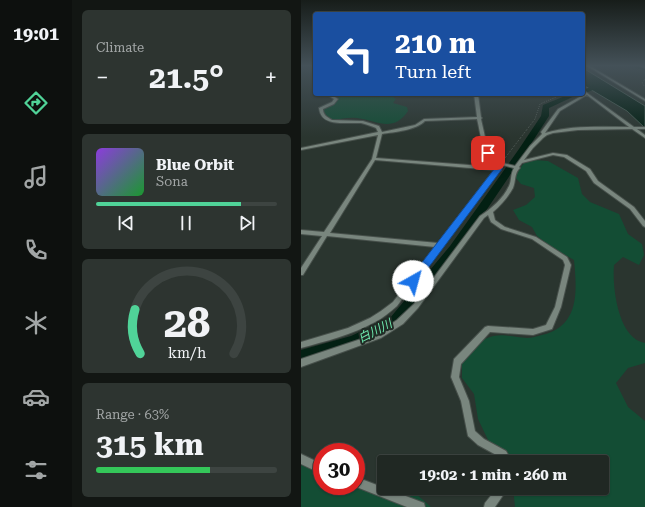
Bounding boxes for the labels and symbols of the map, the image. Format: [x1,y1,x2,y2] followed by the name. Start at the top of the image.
[471,136,505,170] pin
[392,260,434,302] position arrow
[356,316,396,345] water label: 白川川
[313,443,365,495] speed limit sign: 30

